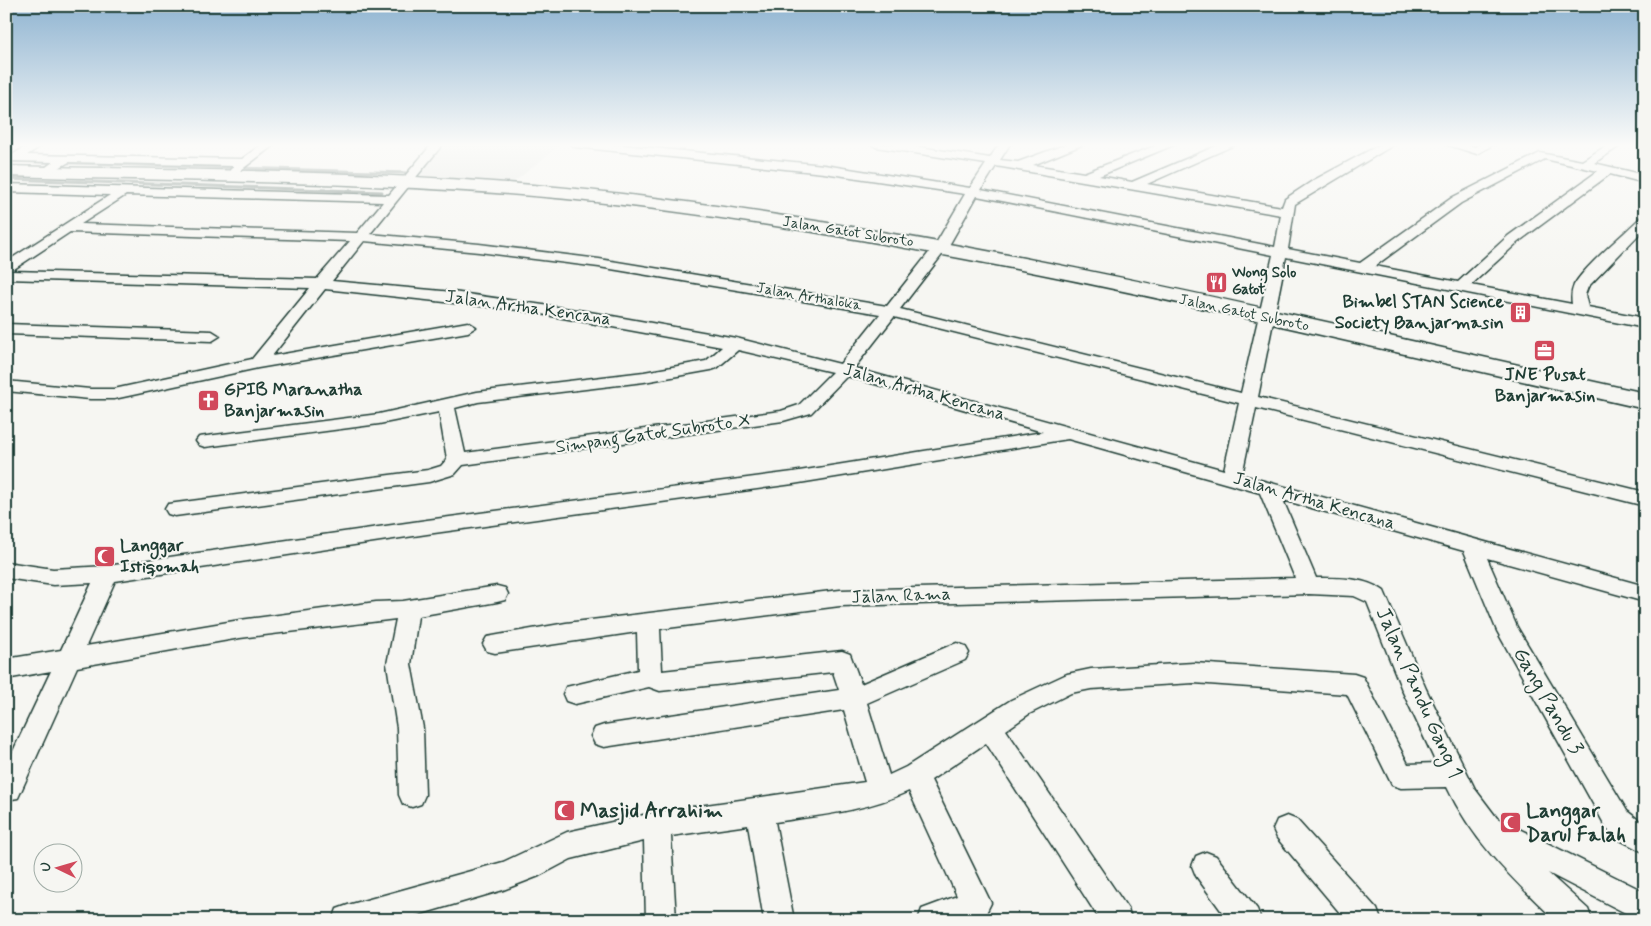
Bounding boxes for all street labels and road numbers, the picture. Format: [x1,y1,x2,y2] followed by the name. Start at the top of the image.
[781,212,915,252] street label: Jalan Gatot Subroto
[755,278,864,316] street label: Jalan Arthaloka
[443,284,613,332] street label: Jalan Artha Kencana
[1177,289,1311,337] street label: Jalan Gatot Subroto
[840,357,1008,427] street label: Jalan Artha Kencana
[554,408,752,462] street label: Simpang Gatot Subroto X
[1230,466,1398,536] street label: Jalan Artha Kencana
[851,582,951,610] street label: Jalan Rama
[1368,603,1469,783] street label: Jalan Pandu Gang 1
[1505,642,1590,761] street label: Gang Pandu 3

